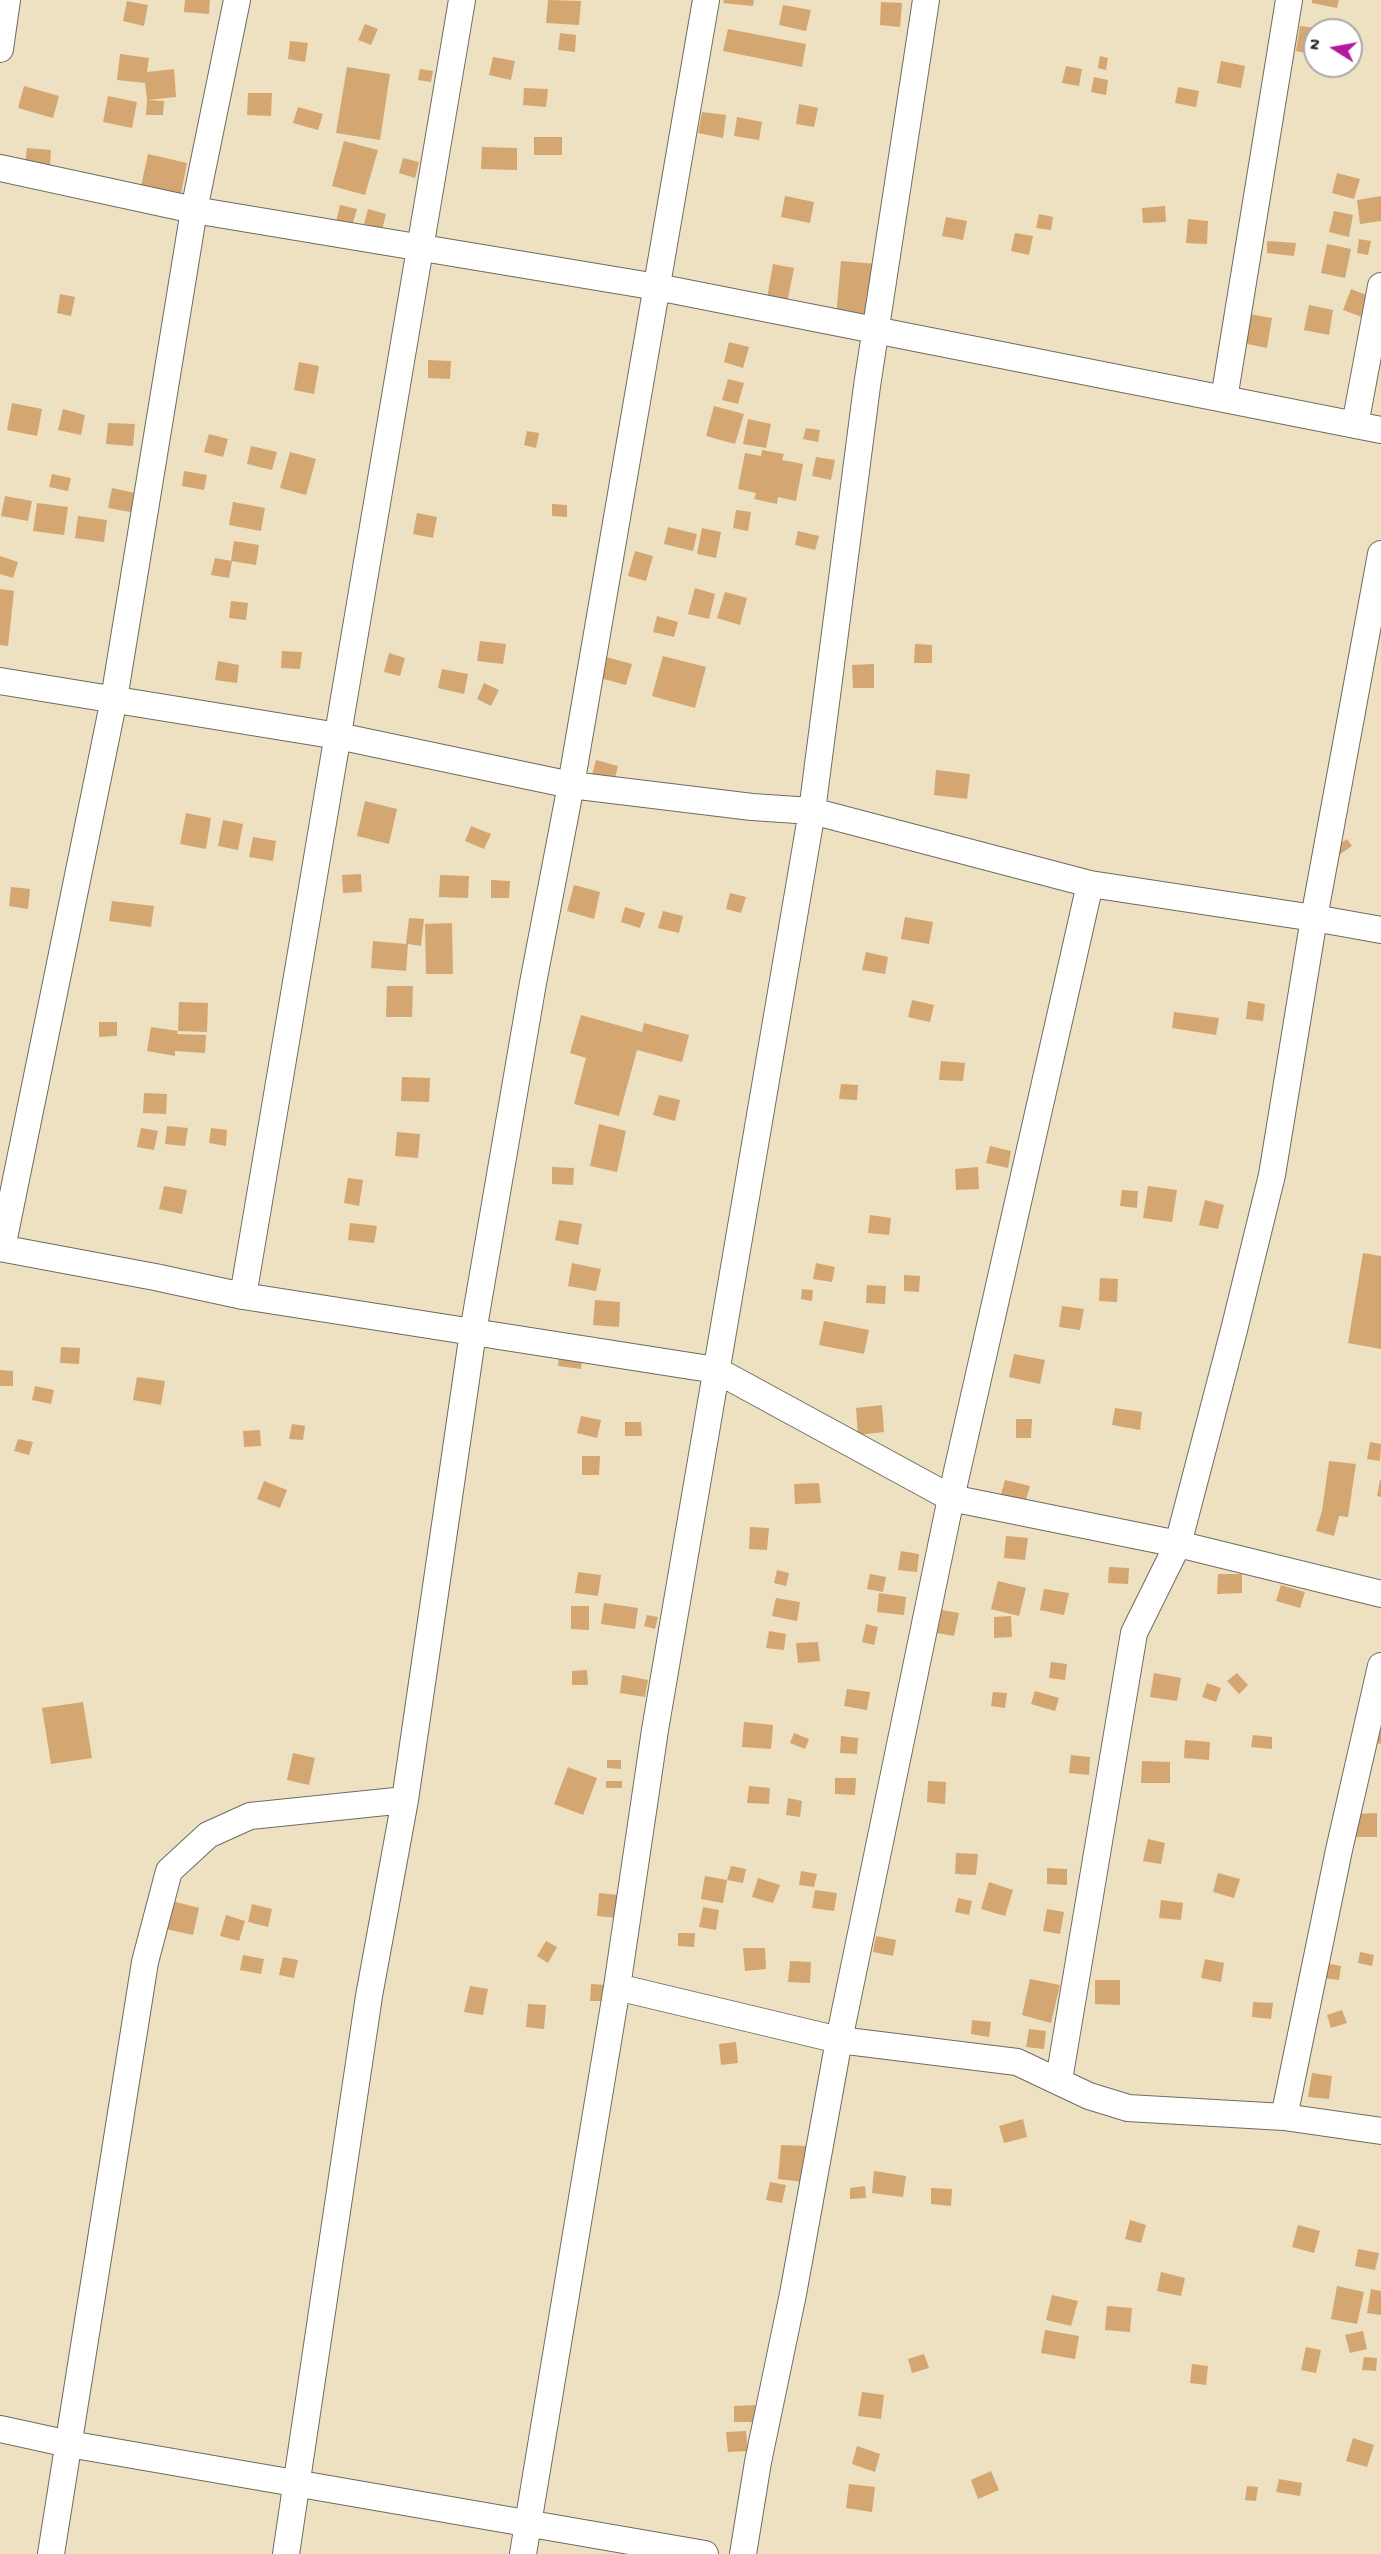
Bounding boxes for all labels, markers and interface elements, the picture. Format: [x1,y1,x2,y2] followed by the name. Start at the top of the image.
[1303,18,1363,78] north arrow
[1306,38,1327,52] text: N

